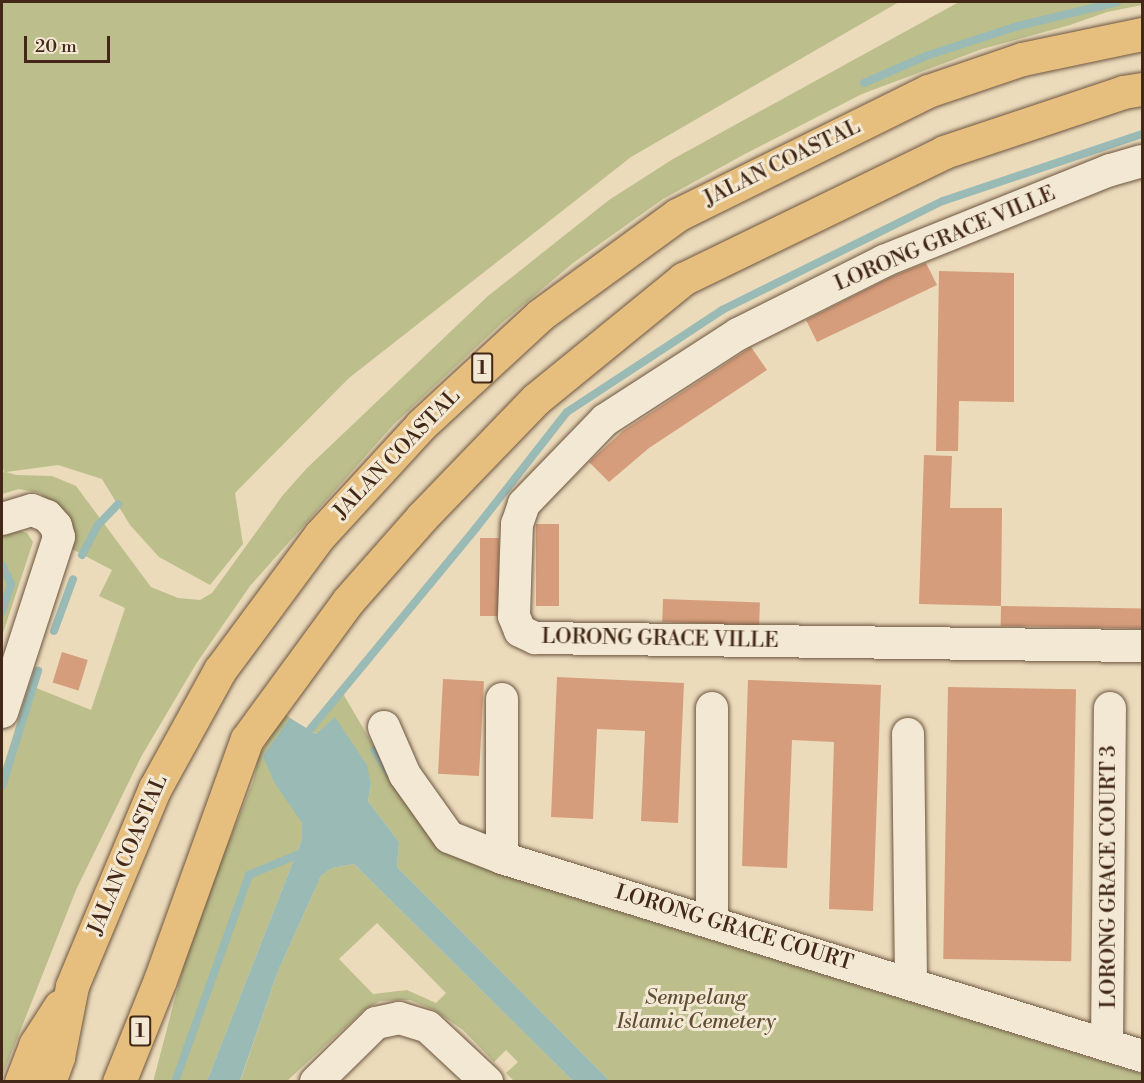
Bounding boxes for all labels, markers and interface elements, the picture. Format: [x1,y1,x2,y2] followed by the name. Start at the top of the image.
[27,24,112,62] scale bar
[35,35,77,58] text: 20 m
[700,114,864,212] street label: JALAN COASTAL
[831,181,1059,297] street label: LORONG GRACE VILLE
[470,351,494,385] road number: 1
[329,384,465,524] street label: JALAN COASTAL
[541,624,779,654] street label: LORONG GRACE VILLE
[1096,745,1122,1009] street label: LORONG GRACE COURT 3
[83,771,173,939] street label: JALAN COASTAL
[612,880,856,976] street label: LORONG GRACE COURT
[616,985,776,1035] park label: Sempelang Islamic Cemetery
[128,1014,152,1048] road number: 1

